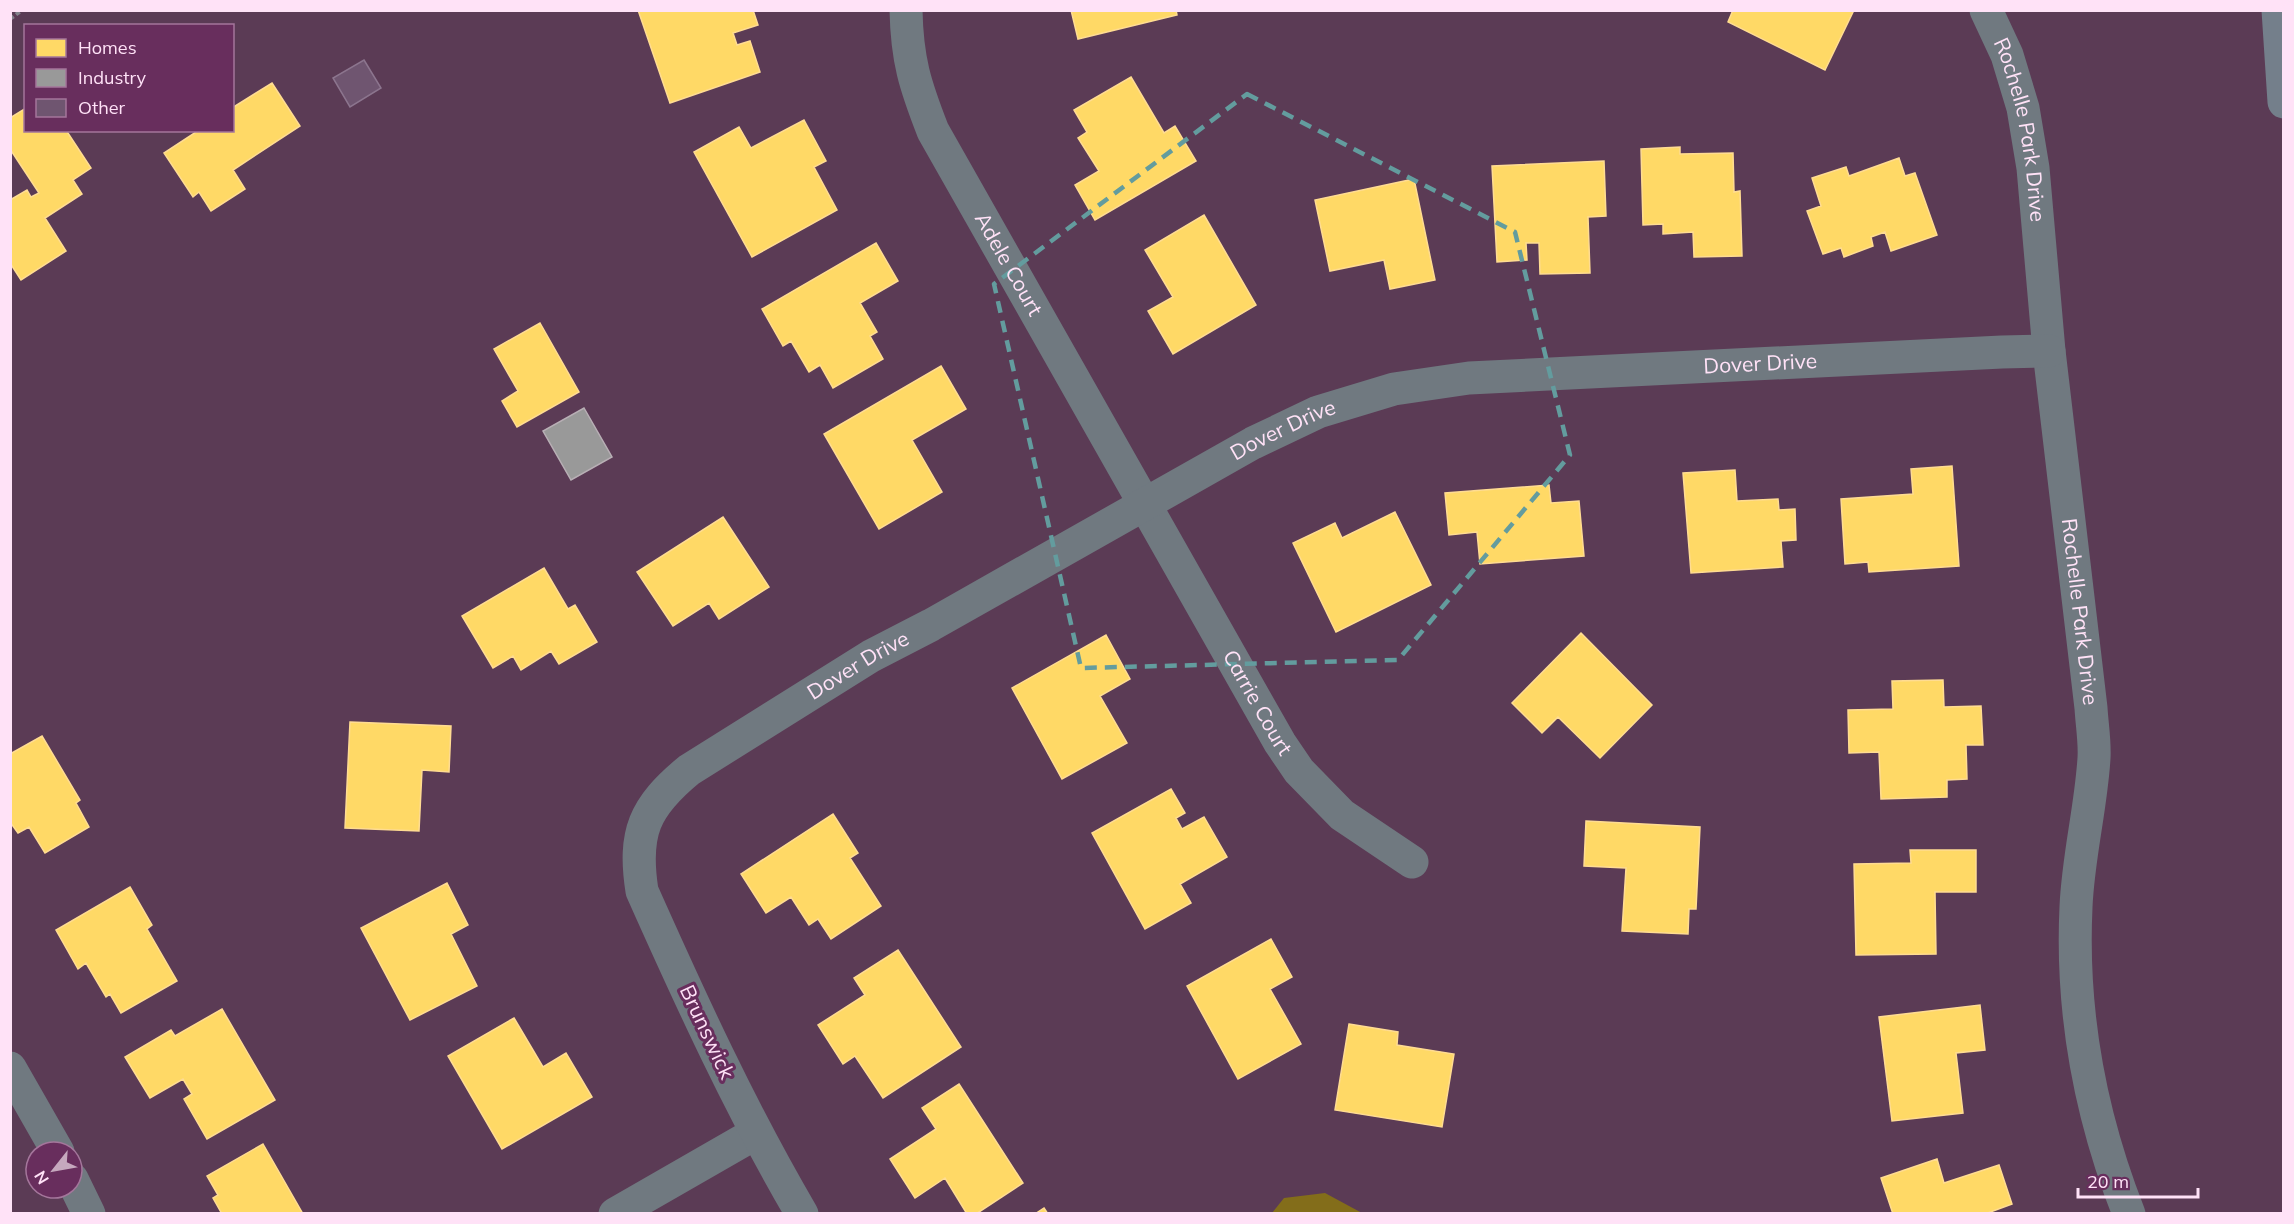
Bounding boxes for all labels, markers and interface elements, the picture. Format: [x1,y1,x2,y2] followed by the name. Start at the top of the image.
[24,24,234,132] legend
[1989,33,2052,223] street label: Rochelle Park Drive
[78,36,137,59] text: Homes
[78,66,147,89] text: Industry
[78,96,126,119] text: Other
[970,207,1049,320] street label: Adele Court
[1703,347,1818,379] street label: Dover Drive
[1225,393,1338,465] street label: Dover Drive
[2057,517,2105,706] street label: Rochelle Park Drive
[802,625,913,705] street label: Dover Drive
[1218,645,1298,760] street label: Carrie Court
[675,980,741,1083] street label: Brunswick
[24,1140,84,1200] north arrow
[2078,1161,2198,1199] scale bar
[29,1167,53,1188] text: N
[2087,1170,2129,1193] text: 20 m

